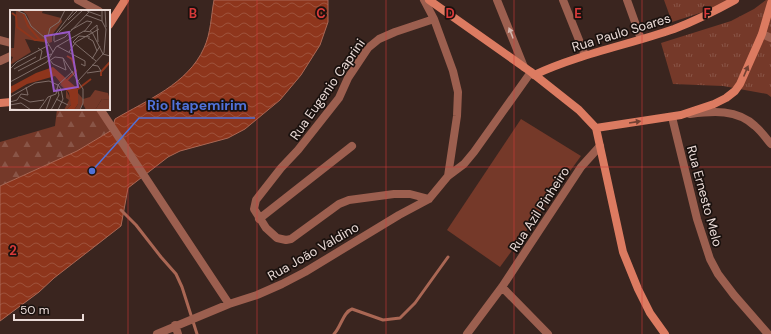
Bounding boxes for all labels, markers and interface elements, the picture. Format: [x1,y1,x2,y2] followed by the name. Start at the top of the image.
[189,5,197,22] text: B
[316,5,326,22] text: C
[445,5,455,22] text: D
[574,5,582,22] text: E
[703,5,711,22] text: F
[570,9,673,56] street label: Rua Paulo Soares
[10,10,110,110] inset map
[507,27,513,39] one-way arrow
[286,35,369,143] street label: Rua Eugenio Caprini
[743,65,749,76] one-way arrow
[139,92,255,118] callout: Rio Itapemirim
[147,96,247,114] text: Rio Itapemirim
[629,119,641,125] one-way arrow
[683,144,726,249] street label: Rua Ernesto Melo
[506,163,573,255] street label: Rua Azil Pinheiro
[265,218,362,284] street label: Rua João Valdino
[9,242,17,259] text: 2
[14,296,83,322] scale bar
[20,302,49,318] text: 50 m

